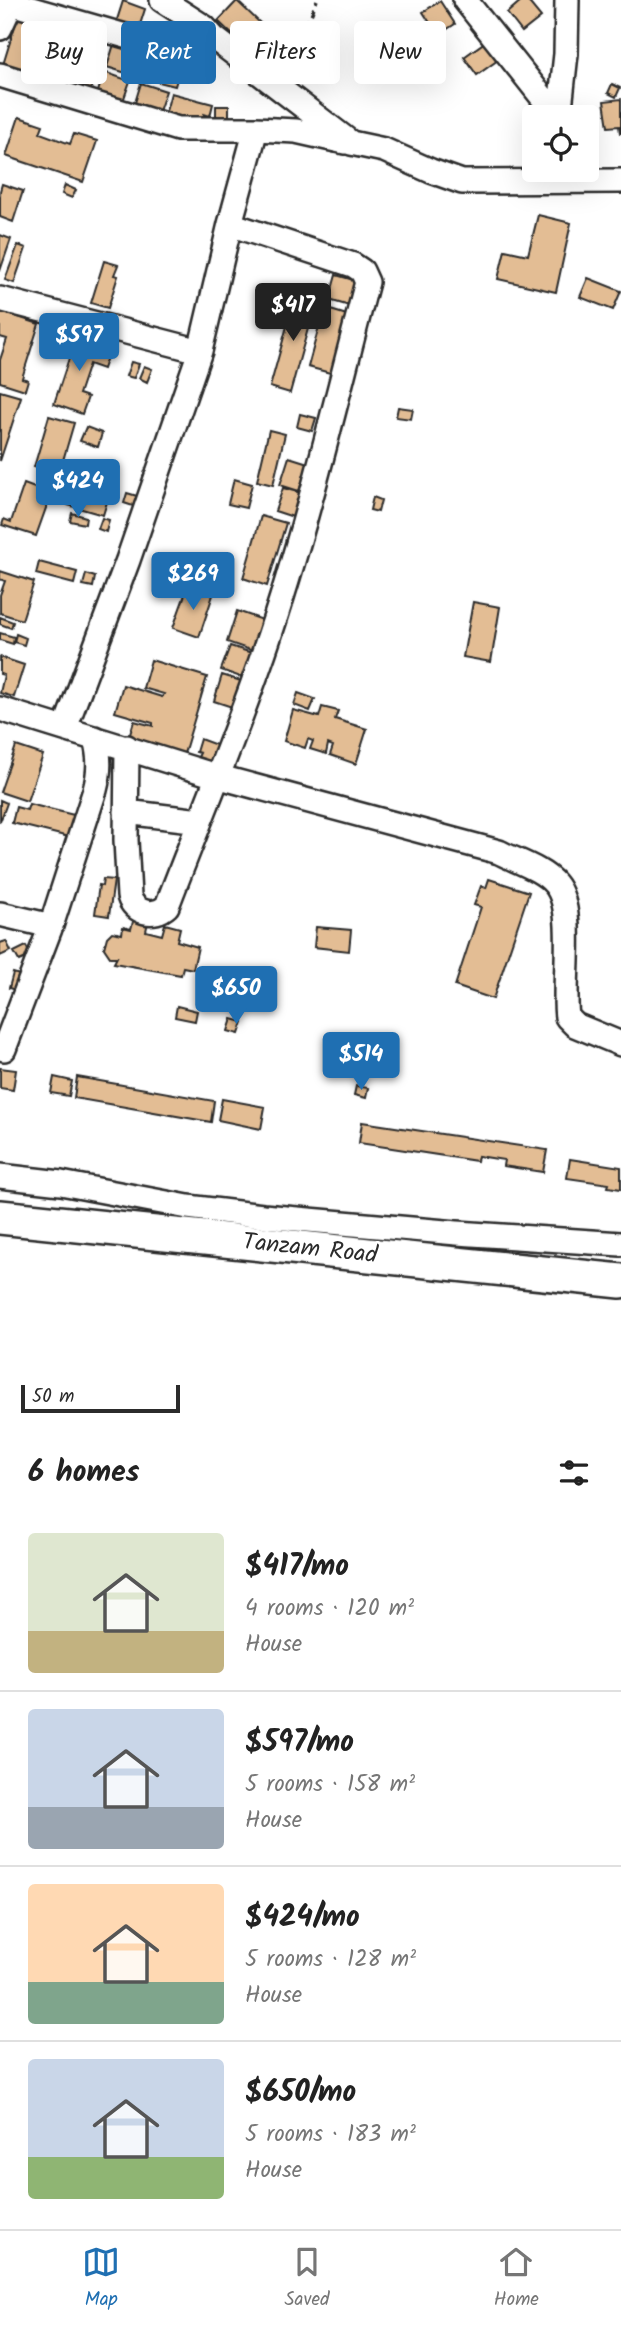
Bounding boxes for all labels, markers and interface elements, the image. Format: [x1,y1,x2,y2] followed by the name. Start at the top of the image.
[21,21,107,84] chip: Buy
[121,21,216,84] chip: Rent
[230,21,340,84] chip: Filters
[354,21,446,84] chip: New
[522,105,599,182] map controls
[522,105,599,182] button: locate
[252,284,334,343] pin: $417
[271,288,315,324] text: $417
[38,314,120,373] pin: $597
[55,318,103,354] text: $597
[37,460,119,519] pin: $424
[52,464,104,500] text: $424
[152,552,234,612] pin: $269
[167,557,219,593] text: $269
[195,967,277,1026] pin: $650
[211,971,261,1007] text: $650
[320,1032,402,1092] pin: $514
[339,1037,383,1073] text: $514
[241,1223,380,1276] street label: Tanzam Road
[21,1382,180,1414] scale bar
[32,1382,74,1412] text: 50 m
[28,1449,140,1497] text: 6 homes
[555,1454,593,1492] icon: filters
[245,1543,349,1591] text: $417/mo
[84,1561,168,1645] icon: home
[245,1591,414,1627] text: 4 rooms · 120 m²
[245,1627,302,1663] text: House
[245,1719,354,1767] text: $597/mo
[84,1737,168,1821] icon: home
[245,1767,415,1803] text: 5 rooms · 158 m²
[245,1803,302,1839] text: House
[245,1894,360,1942] text: $424/mo
[84,1912,168,1996] icon: home
[245,1942,416,1978] text: 5 rooms · 128 m²
[245,1978,302,2014] text: House
[245,2069,356,2117] text: $650/mo
[84,2087,168,2171] icon: home
[245,2117,416,2153] text: 5 rooms · 183 m²
[245,2153,302,2189] text: House
[82,2243,120,2315] tab: Map
[284,2243,330,2315] tab: Saved
[494,2243,539,2315] tab: Home

